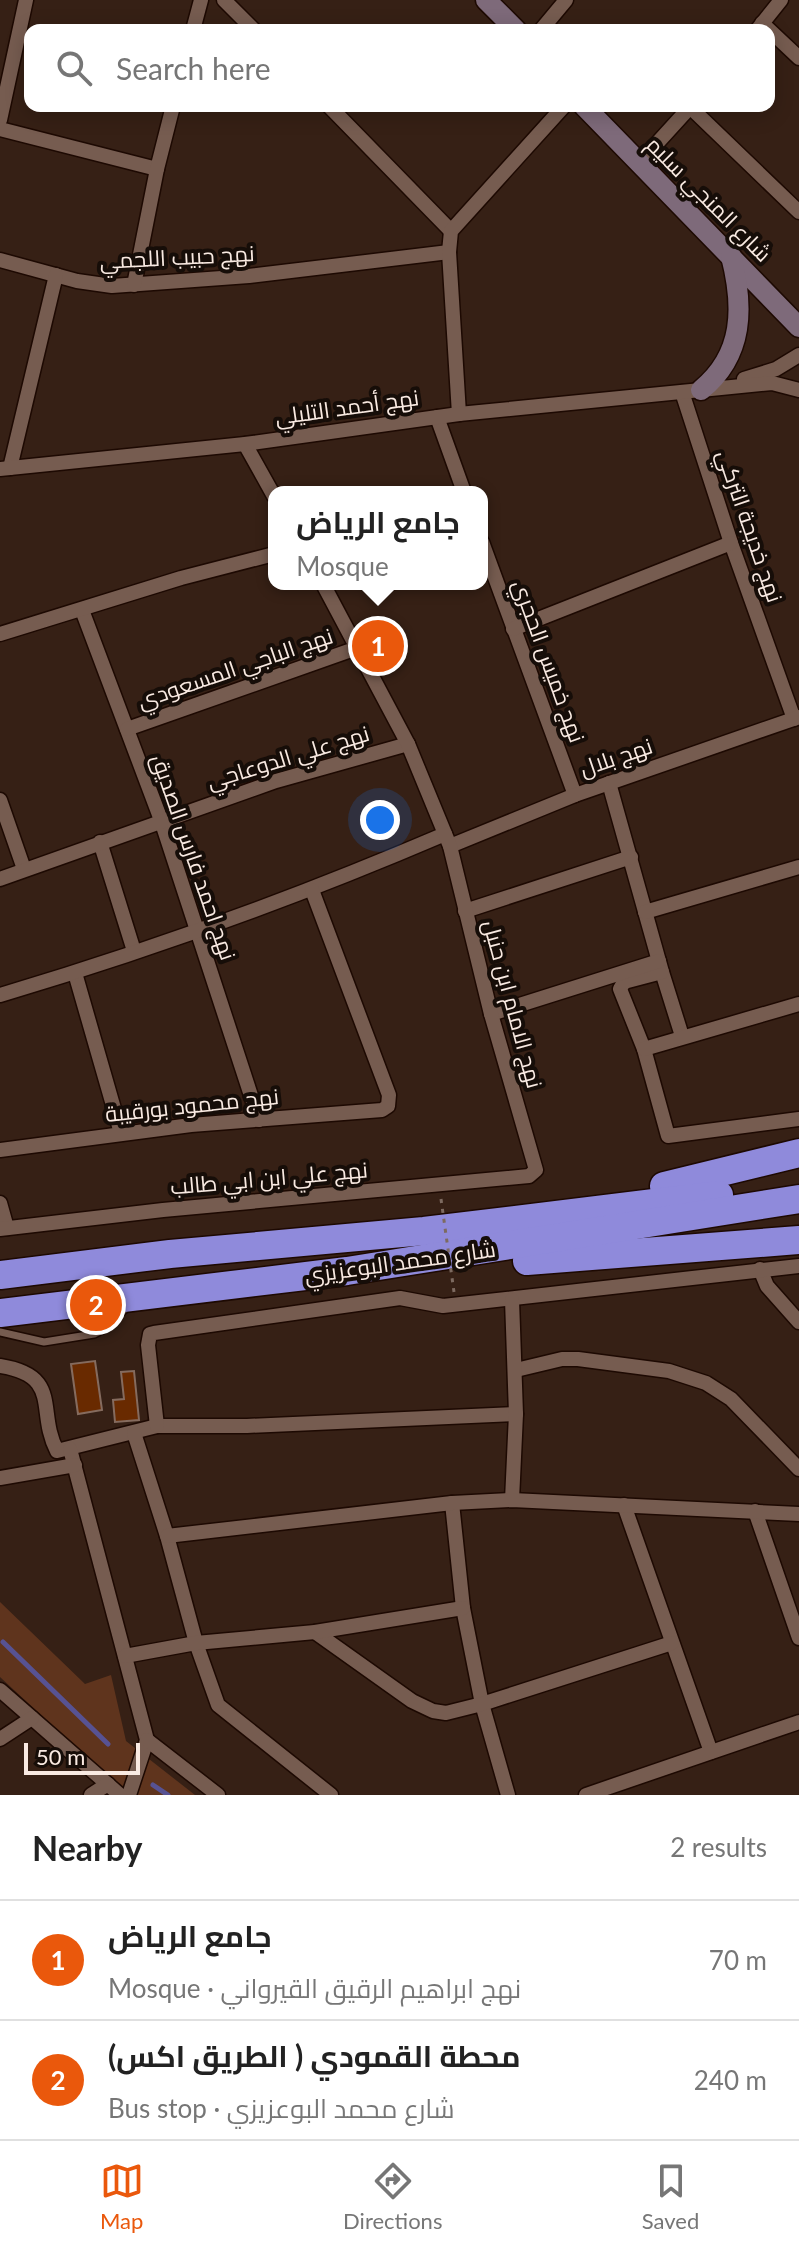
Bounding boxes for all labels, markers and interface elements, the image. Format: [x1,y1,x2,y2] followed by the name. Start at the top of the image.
[24,24,775,112] search box
[52,46,96,90] icon: search
[116,50,271,86] text: Search here
[638,130,778,270] street label: شارع المنجي سليم
[99,239,255,278] street label: نهج حبيب اللجمي
[273,383,421,434] street label: نهج أحمد التليلي
[708,446,789,607] street label: نهج خديجة التركي
[268,486,488,590] popup
[296,503,460,539] text: جامع الرياض
[296,550,389,582] text: Mosque
[504,576,591,747] street label: نهج خميس الحجري
[352,616,404,676] pin: 1
[134,621,337,717] street label: نهج الباجي المسعودي
[203,719,374,798] street label: نهج علي الدوعاجي
[576,732,656,783] street label: نهج بلال
[145,750,242,964] street label: نهج احمد فارس الصديق
[360,800,400,840] your location
[475,917,549,1092] street label: نهج الامام ابن حنبل
[104,1082,280,1129] street label: نهج محمود بورقيبة
[169,1155,369,1204] street label: نهج علي ابن ابي طالب
[303,1235,498,1292] street label: شارع محمد البوعزيزي
[70,1275,122,1335] pin: 2
[24,1739,140,1775] scale bar
[36,1743,85,1770] text: 50 m
[32,1827,143,1868] text: Nearby
[670,1831,767,1863] text: 2 results
[108,1917,272,1953] text: جامع الرياض
[50,1944,66,1976] text: 1
[709,1944,767,1976] text: 70 m
[108,1972,521,2004] text: Mosque · نهج ابراهيم الرقيق القيرواني
[108,2037,521,2073] text: محطة القمودي ( الطريق اكس)
[50,2064,66,2096] text: 2
[694,2064,767,2096] text: 240 m
[108,2092,455,2124] text: Bus stop · شارع محمد البوعزيزي
[100,2159,144,2234] tab: Map
[343,2159,442,2234] tab: Directions
[642,2159,699,2234] tab: Saved

